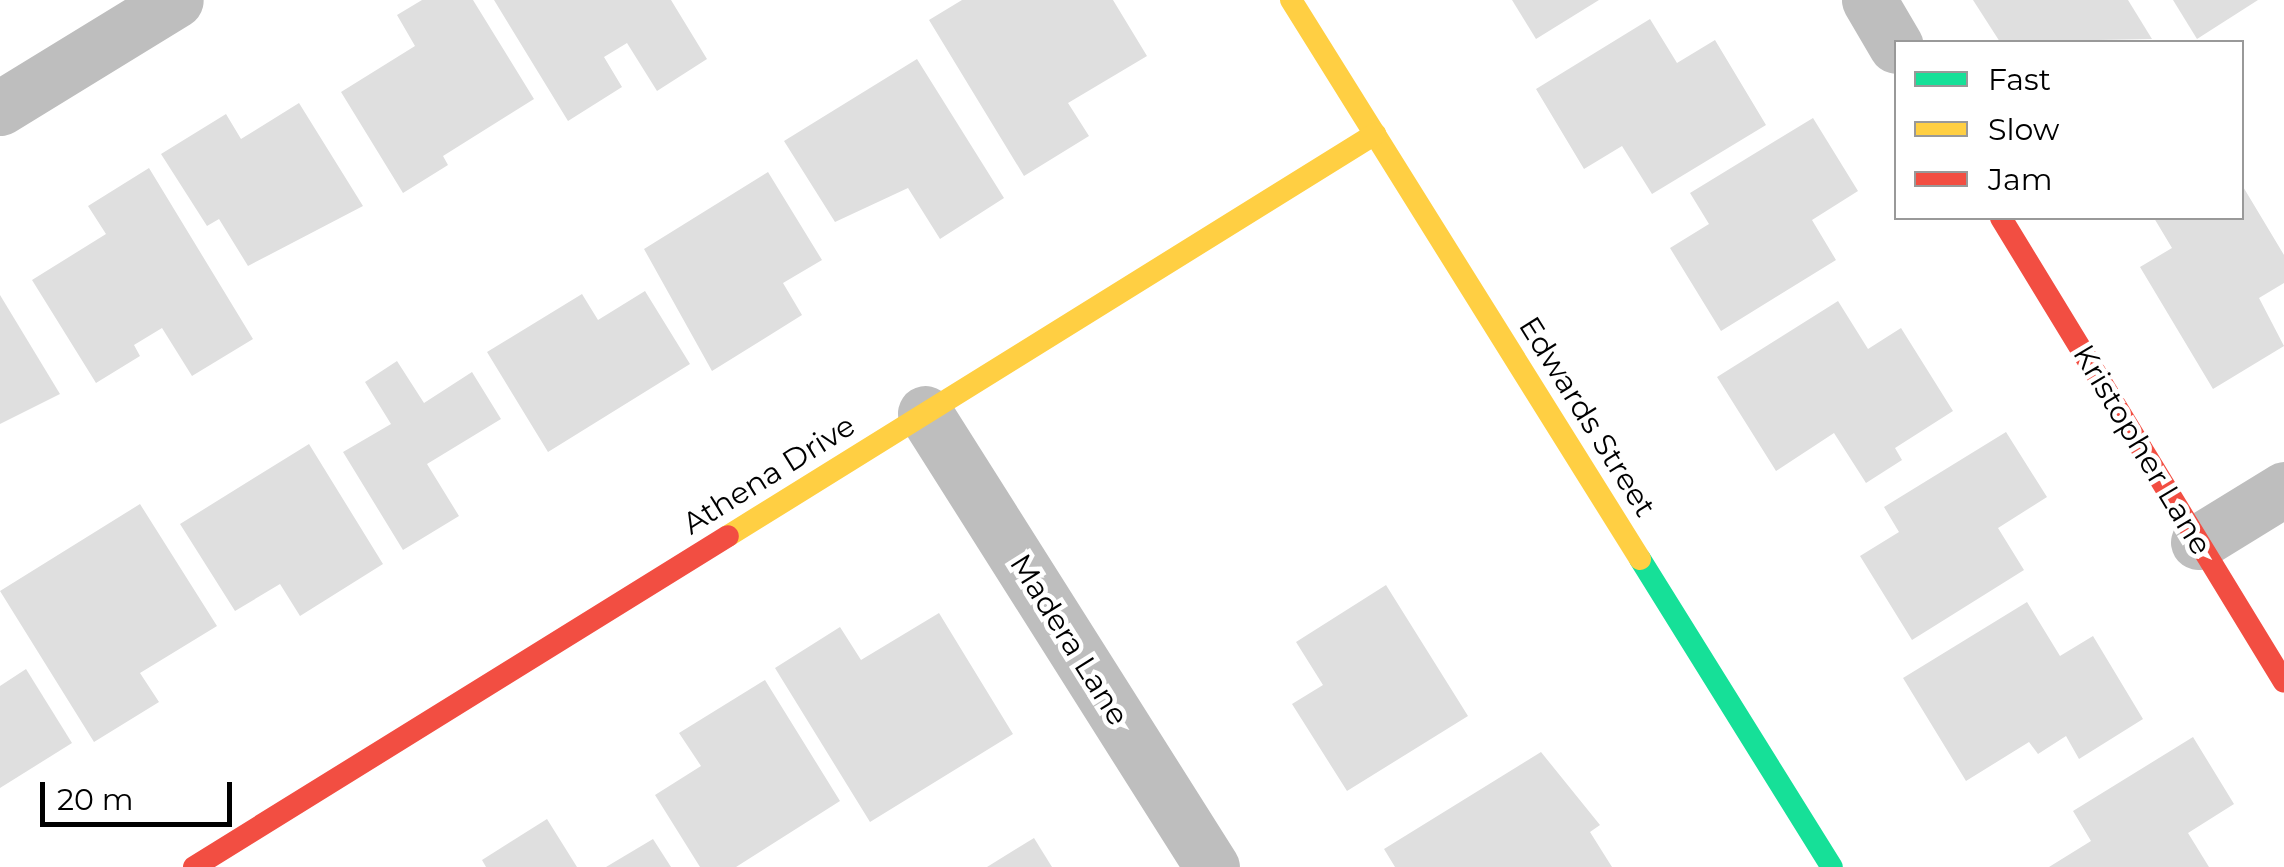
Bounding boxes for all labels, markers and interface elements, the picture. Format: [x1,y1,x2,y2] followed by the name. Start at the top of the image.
[1894,40,2244,220] legend
[1988,61,2051,98] text: Fast
[1988,111,2059,148] text: Slow
[1988,161,2053,198] text: Jam
[1511,310,1663,524] street label: Edwards Street
[2065,339,2219,561] street label: Kristopher Lane
[676,408,862,542] street label: Athena Drive
[1002,548,1136,732] street label: Madera Lane
[45,762,238,824] scale bar
[57,781,134,818] text: 20 m

